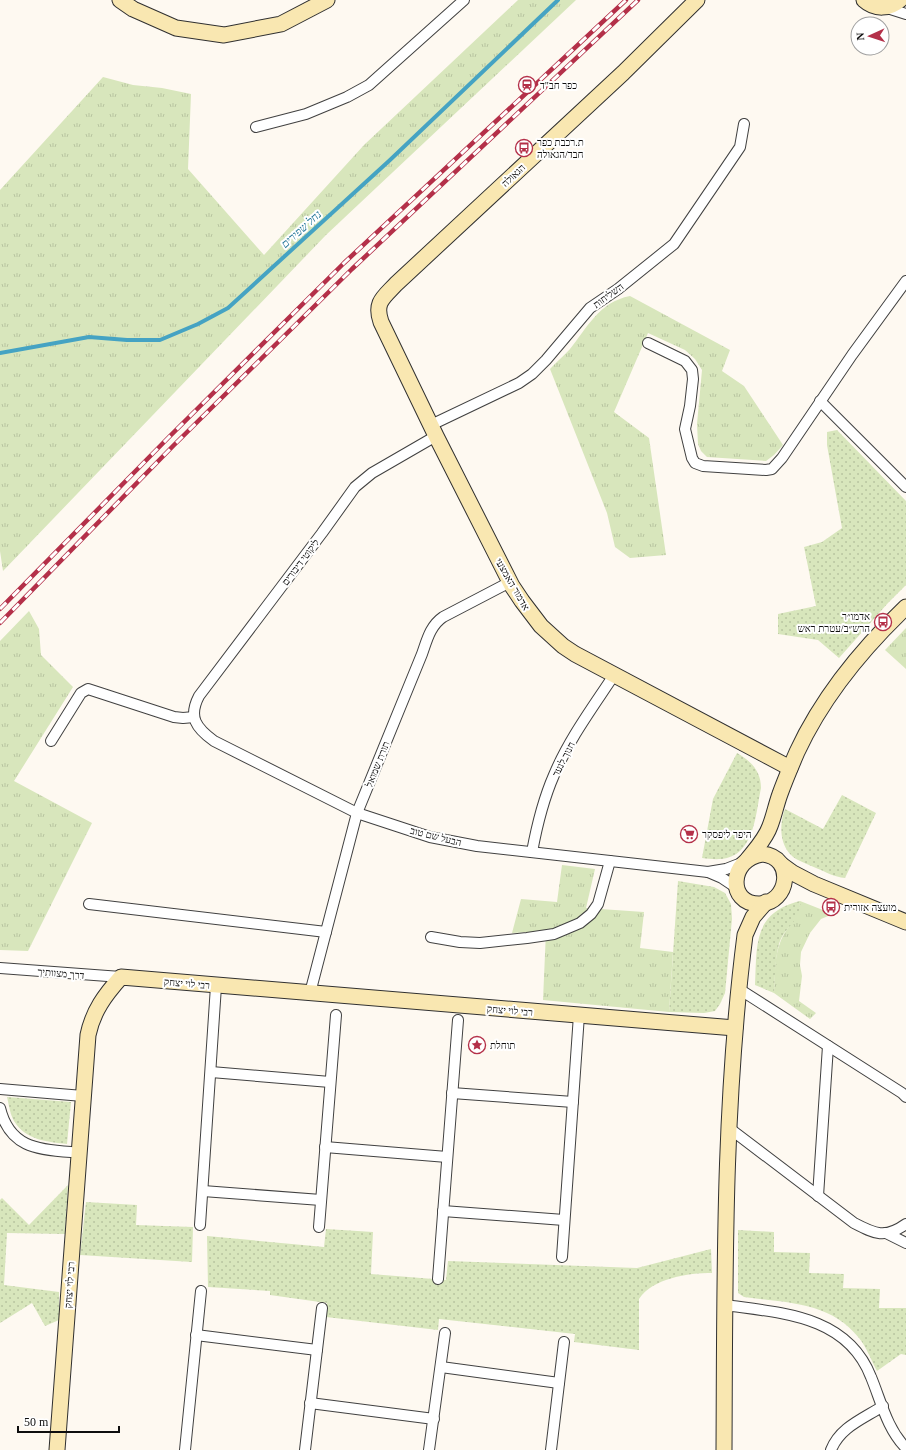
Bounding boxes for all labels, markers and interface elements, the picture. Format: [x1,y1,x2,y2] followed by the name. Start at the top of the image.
[850,16,890,56] north arrow
[854,32,866,41] text: N
[517,75,537,95] station icon: כפר חב"ד
[540,80,577,91] place label: כפר חב"ד
[537,137,584,160] place label: ת.רכבת כפר חבד/הגאולה
[514,138,534,158] bus stop icon: ת.רכבת כפר חבד/הגאולה
[499,162,528,189] street label: הגאולה
[279,208,324,250] water label: נחל שפירים
[591,281,626,310] street label: השליחות
[279,537,322,588] street label: ליקוטי דיבורים
[493,556,532,612] street label: אדמור האמצעי
[798,611,870,634] place label: אדמו״ר הרש״ב/עטרת ראש
[873,612,893,632] bus stop icon: אדמו״ר הרש״ב/עטרת ראש
[363,740,392,790] street label: תורת שמואל
[550,740,577,778] street label: חנוך לנער
[679,824,699,844] supermarket icon: היפר ליפסקר
[409,825,463,848] street label: הבעל שם טוב
[702,829,752,840] place label: היפר ליפסקר
[821,897,841,917] bus stop icon: מועצה אזורית
[844,902,897,913] place label: מועצה אזורית
[37,966,85,981] street label: דרך מצוותיך
[163,976,211,991] street label: רבי לוי יצחק
[486,1003,534,1018] street label: רבי לוי יצחק
[467,1035,487,1055] place icon: תוחלת
[490,1040,515,1051] place label: תוחלת
[62,1261,77,1309] street label: רבי לוי יצחק
[18,1408,119,1434] scale bar
[24,1415,49,1429] text: 50 m

